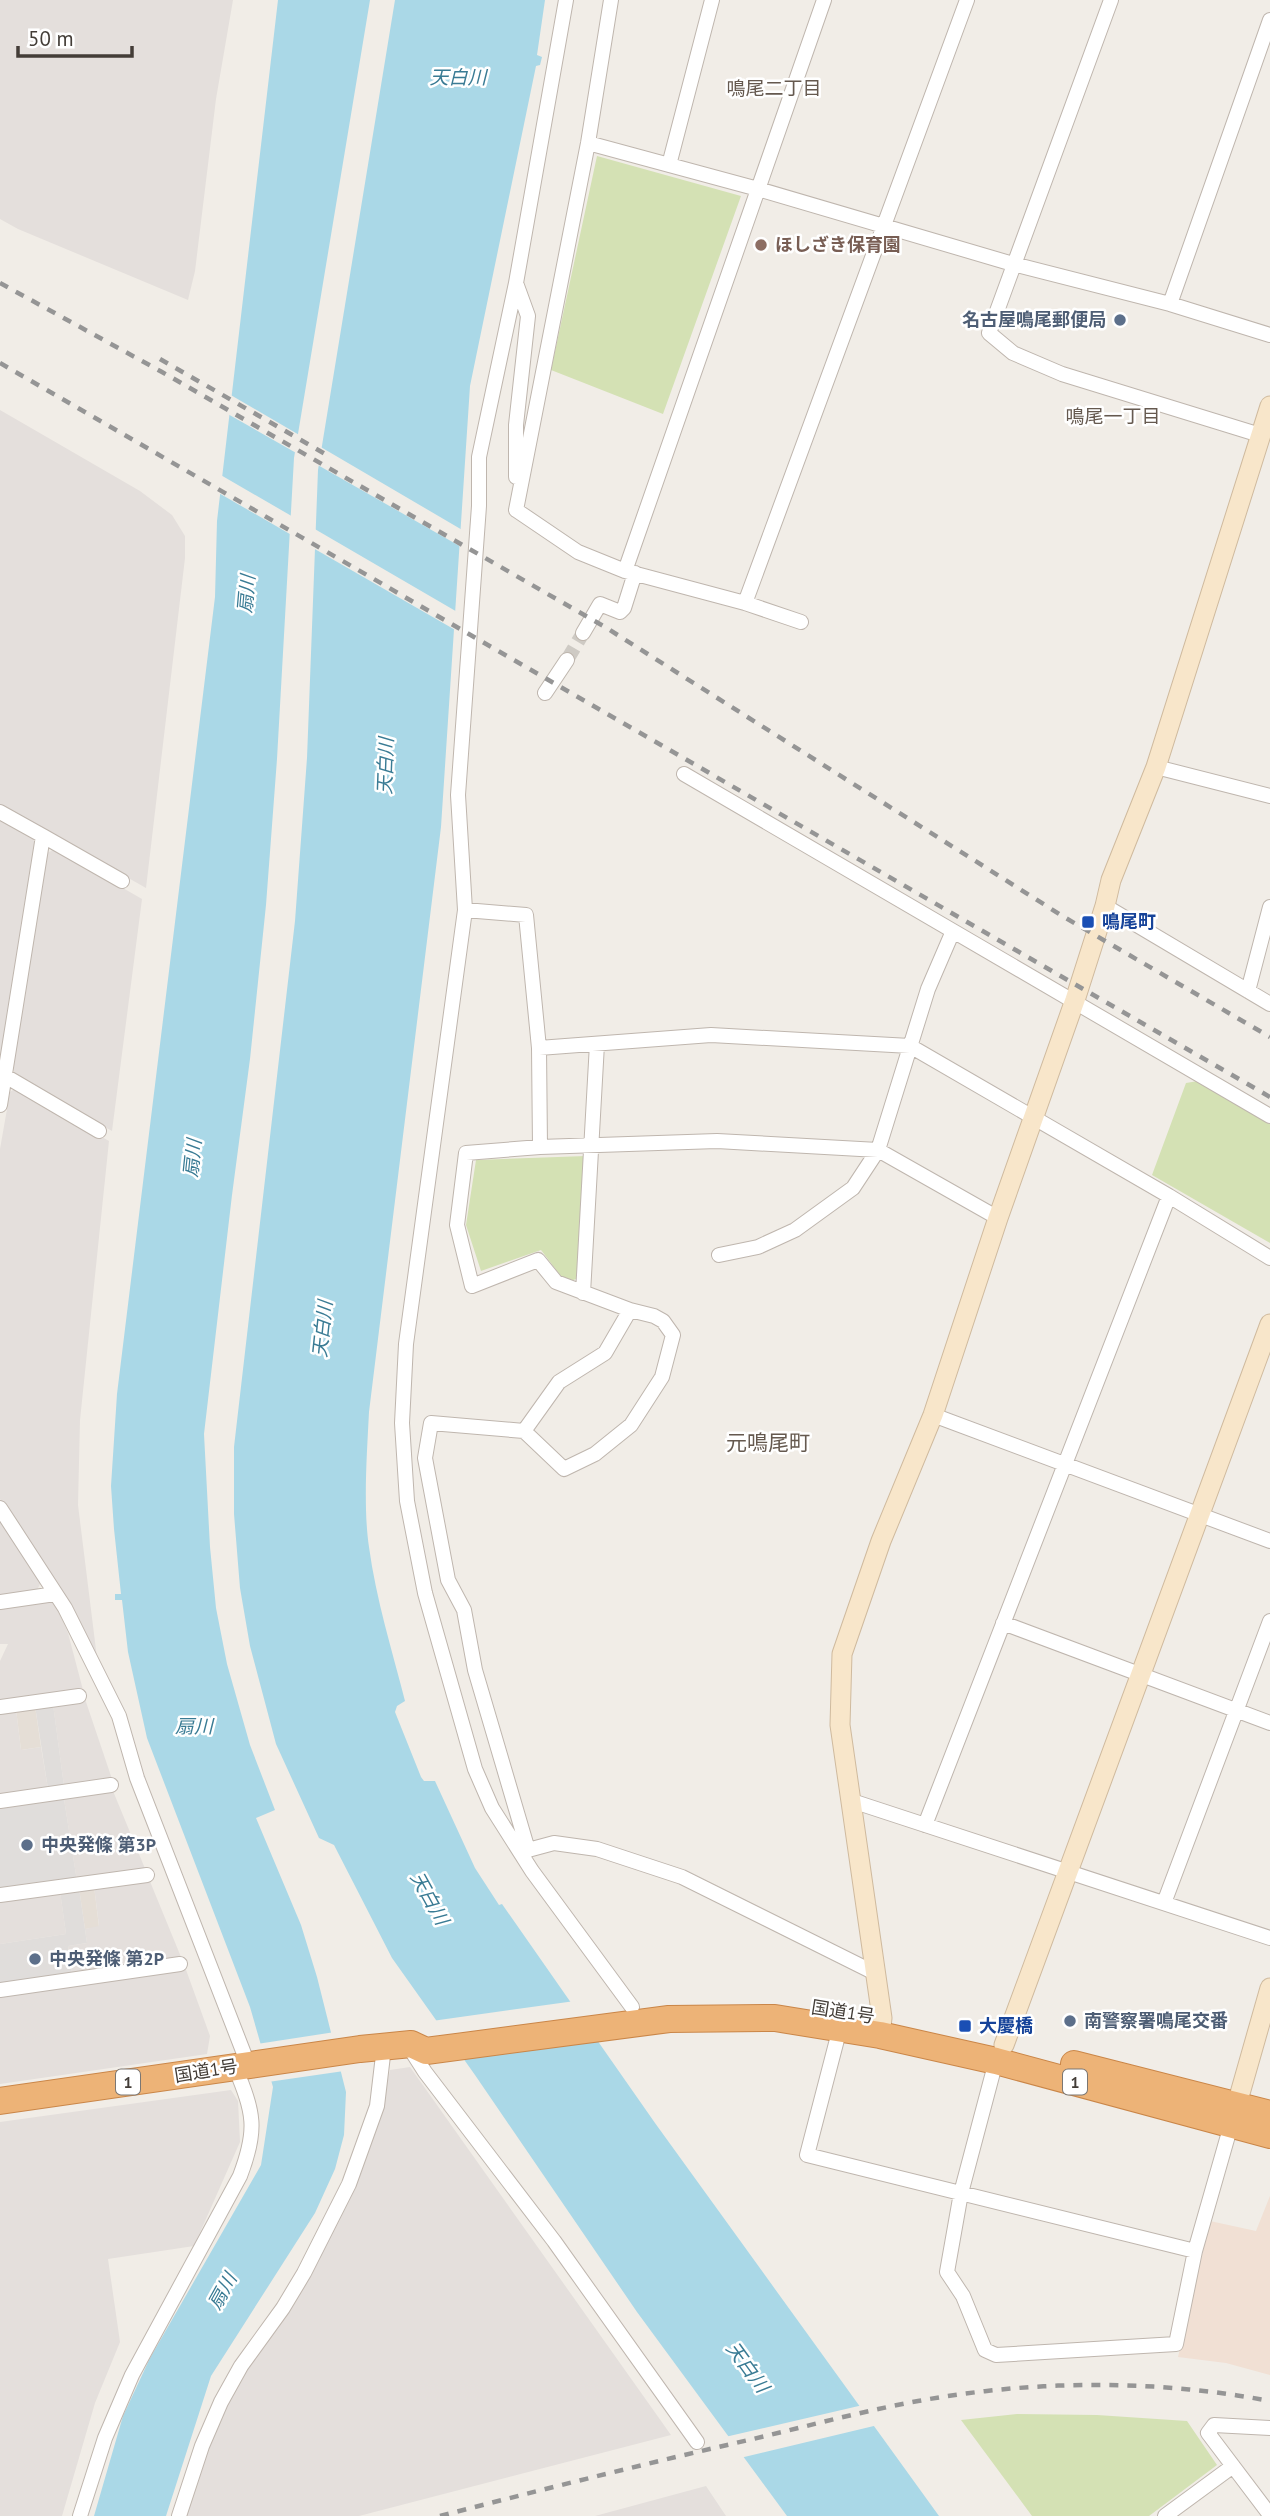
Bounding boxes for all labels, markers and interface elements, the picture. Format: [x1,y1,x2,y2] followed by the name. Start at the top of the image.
[18,14,131,58] scale bar
[28,25,74,52] text: 50 m
[429,65,488,89] water label: 天白川
[726,76,822,100] district label: 鳴尾二丁目
[775,233,901,256] place label: ほしざき保育園
[753,237,769,253] marker: ほしざき保育園
[962,308,1106,331] place label: 名古屋鳴尾郵便局
[1112,312,1128,328] marker: 名古屋鳴尾郵便局
[1065,404,1161,428] district label: 鳴尾一丁目
[232,572,260,614] water label: 扇川
[372,735,398,795] water label: 天白川
[1102,910,1156,933] place label: 鳴尾町
[1080,914,1096,930] marker: 鳴尾町
[178,1136,206,1178] water label: 扇川
[307,1297,337,1359] water label: 天白川
[726,1429,810,1456] district label: 元鳴尾町
[175,1714,215,1738] water label: 扇川
[41,1833,156,1856] place label: 中央発條 第3P
[19,1837,35,1853] marker: 中央発條 第3P
[406,1867,455,1930] water label: 天白川
[49,1947,164,1970] place label: 中央発條 第2P
[27,1951,43,1967] marker: 中央発條 第2P
[810,1995,876,2028] street label: 国道1号
[1084,2009,1228,2032] place label: 南警察署鳴尾交番
[1062,2013,1078,2029] marker: 南警察署鳴尾交番
[979,2014,1033,2037] place label: 大慶橋
[957,2018,973,2034] marker: 大慶橋
[173,2054,239,2087] street label: 国道1号
[116,2070,140,2094] road number: 1
[1063,2070,1087,2094] road number: 1
[202,2267,243,2313] water label: 扇川
[722,2337,776,2399] water label: 天白川

